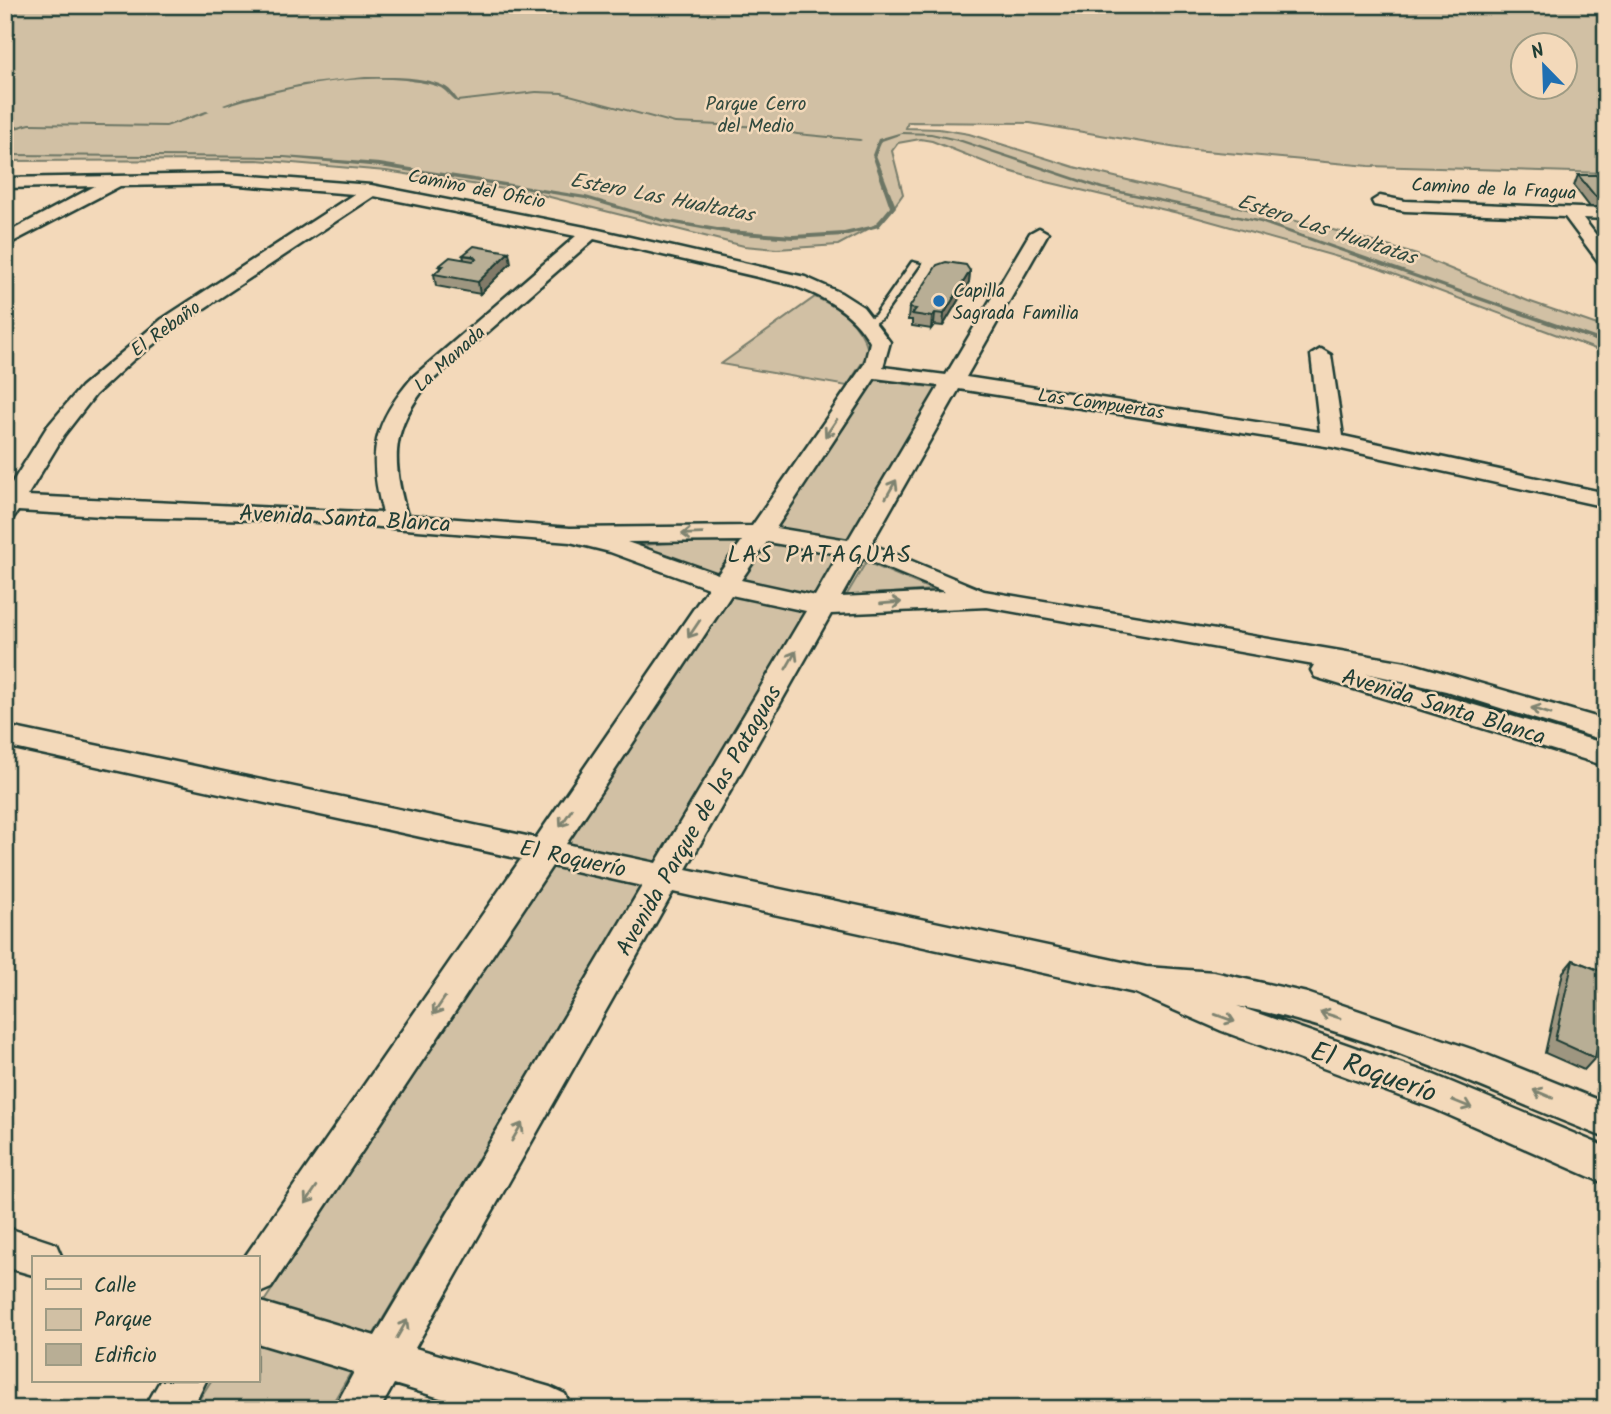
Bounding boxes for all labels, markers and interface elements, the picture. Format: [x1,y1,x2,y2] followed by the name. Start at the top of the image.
[1510,32,1580,102] north arrow
[1527,36,1550,68] text: N
[706,90,806,142] park label: Parque Cerro del Medio
[405,162,548,218] street label: Camino del Oficio
[567,164,758,233] water label: Estero Las Hualtatas
[1411,171,1577,209] street label: Camino de la Fragua
[1233,186,1422,276] water label: Estero Las Hualtatas
[953,277,1079,329] place label: Capilla Sagrada Familia
[931,293,947,309] marker: Capilla Sagrada Familia
[125,294,208,365] street label: El Rebaño
[408,319,493,400] street label: La Manada
[1035,381,1166,429] street label: Las Compuertas
[824,417,838,437] one-way arrow
[884,480,898,500] one-way arrow
[238,496,452,544] street label: Avenida Santa Blanca
[680,527,703,540] one-way arrow
[727,536,913,575] district label: LAS PATAGUAS
[879,596,902,609] one-way arrow
[687,619,701,639] one-way arrow
[785,650,798,671] one-way arrow
[1337,660,1550,756] street label: Avenida Santa Blanca
[607,679,792,963] street label: Avenida Parque de las Pataguas
[1530,703,1552,716] one-way arrow
[559,808,573,827] one-way arrow
[516,831,629,889] street label: El Roquerío
[431,996,446,1015] one-way arrow
[1319,1008,1341,1021] one-way arrow
[1214,1013,1236,1025] one-way arrow
[1304,1030,1443,1117] street label: El Roquerío
[1533,1087,1554,1100] one-way arrow
[1451,1098,1472,1111] one-way arrow
[510,1122,524,1142] one-way arrow
[304,1184,318,1204] one-way arrow
[32,1256,259,1382] legend
[94,1270,137,1303] text: Calle
[94,1304,152,1337] text: Parque
[395,1319,409,1339] one-way arrow
[94,1340,157,1373] text: Edificio

